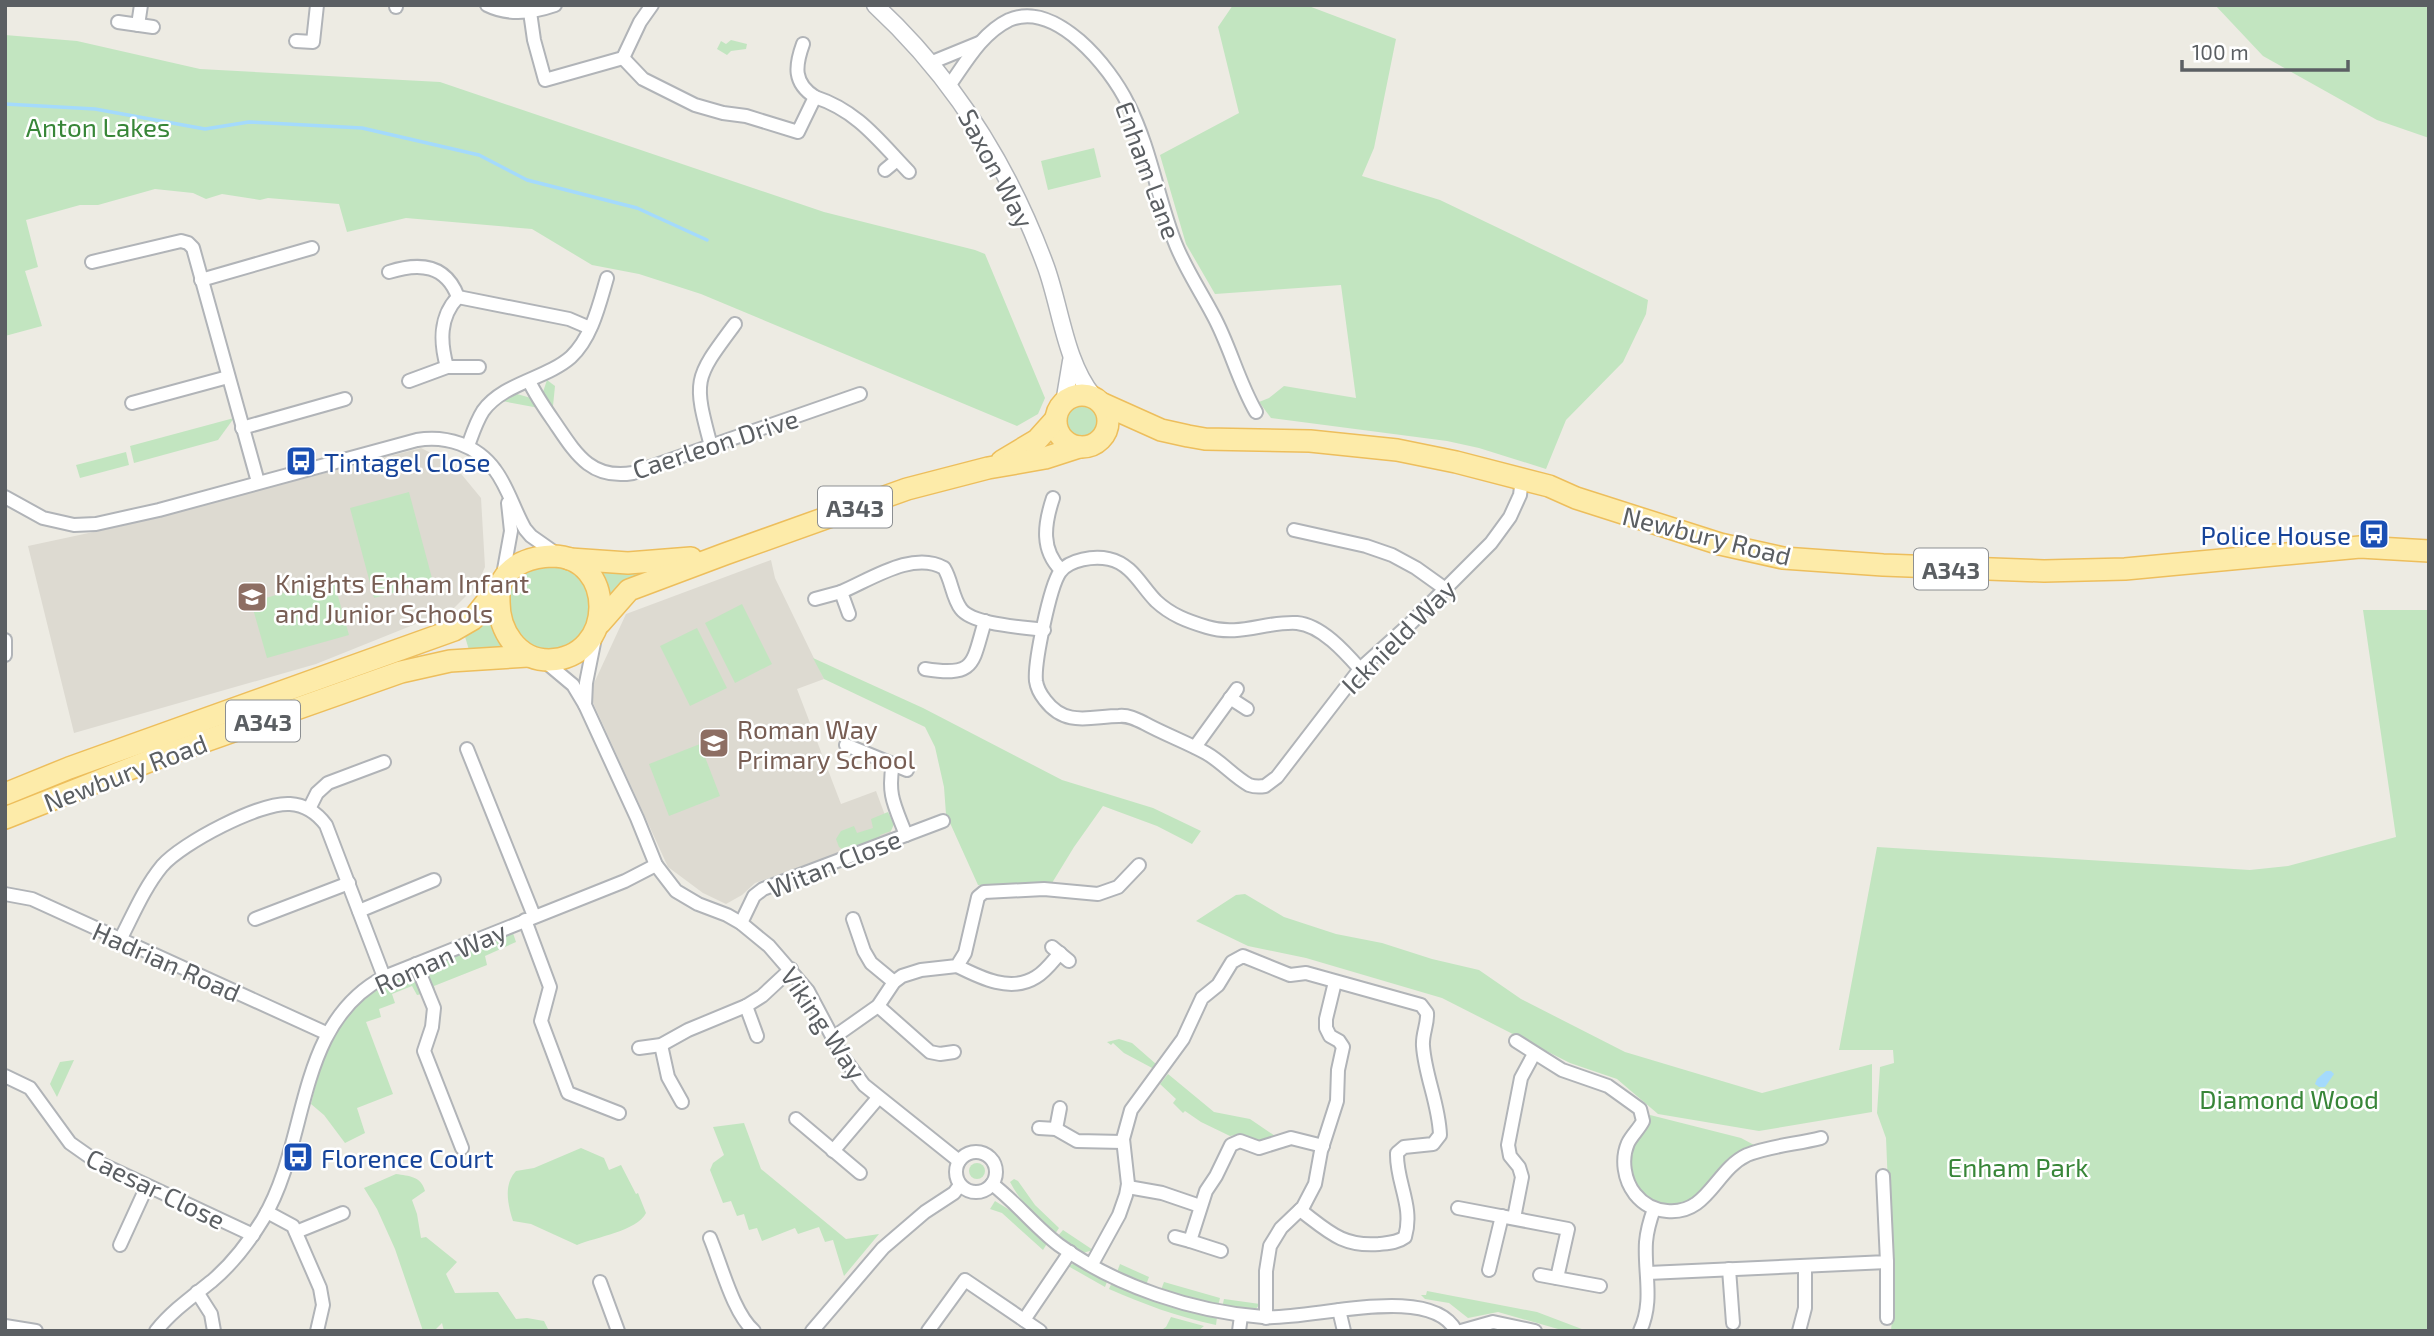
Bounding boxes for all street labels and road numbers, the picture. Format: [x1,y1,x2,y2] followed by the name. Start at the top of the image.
[1110,97,1188,243] street label: Enham Lane
[953,103,1041,233] street label: Saxon Way
[628,402,802,484] street label: Caerleon Drive
[818,486,892,528] road number: A343
[1619,499,1795,571] street label: Newbury Road
[1914,548,1988,590] road number: A343
[1334,572,1462,700] street label: Icknield Way
[226,700,300,742] road number: A343
[39,727,211,817] street label: Newbury Road
[763,822,905,904] street label: Witan Close
[369,914,511,1000] street label: Roman Way
[88,915,246,1007] street label: Hadrian Road
[775,961,873,1086] street label: Viking Way
[81,1141,231,1235] street label: Caesar Close

